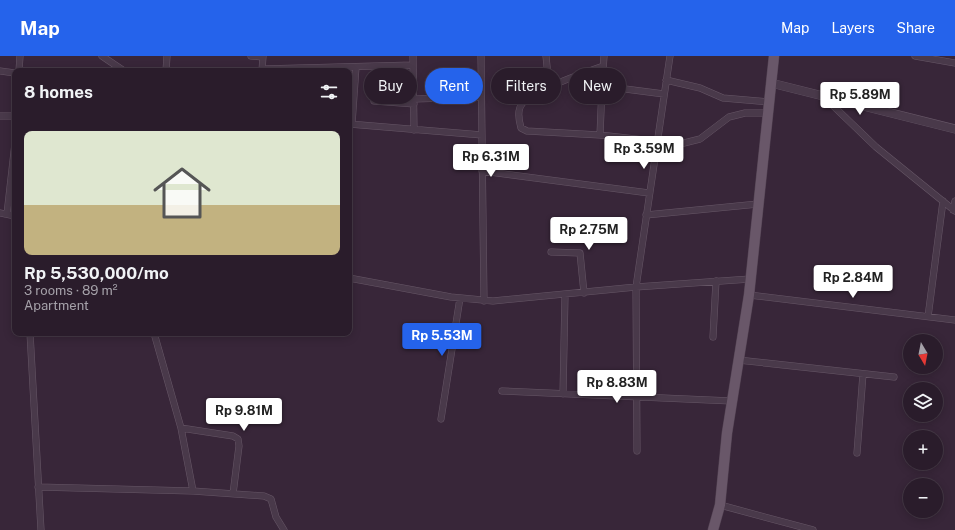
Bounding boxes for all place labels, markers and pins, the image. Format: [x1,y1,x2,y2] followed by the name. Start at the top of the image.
[819,82,901,116] pin: Rp 5.89M
[603,136,685,170] pin: Rp 3.59M
[450,144,532,178] pin: Rp 6.31M
[548,217,630,251] pin: Rp 2.75M
[812,265,894,299] pin: Rp 2.84M
[401,323,483,357] pin: Rp 5.53M
[576,370,658,404] pin: Rp 8.83M
[203,398,285,432] pin: Rp 9.81M

